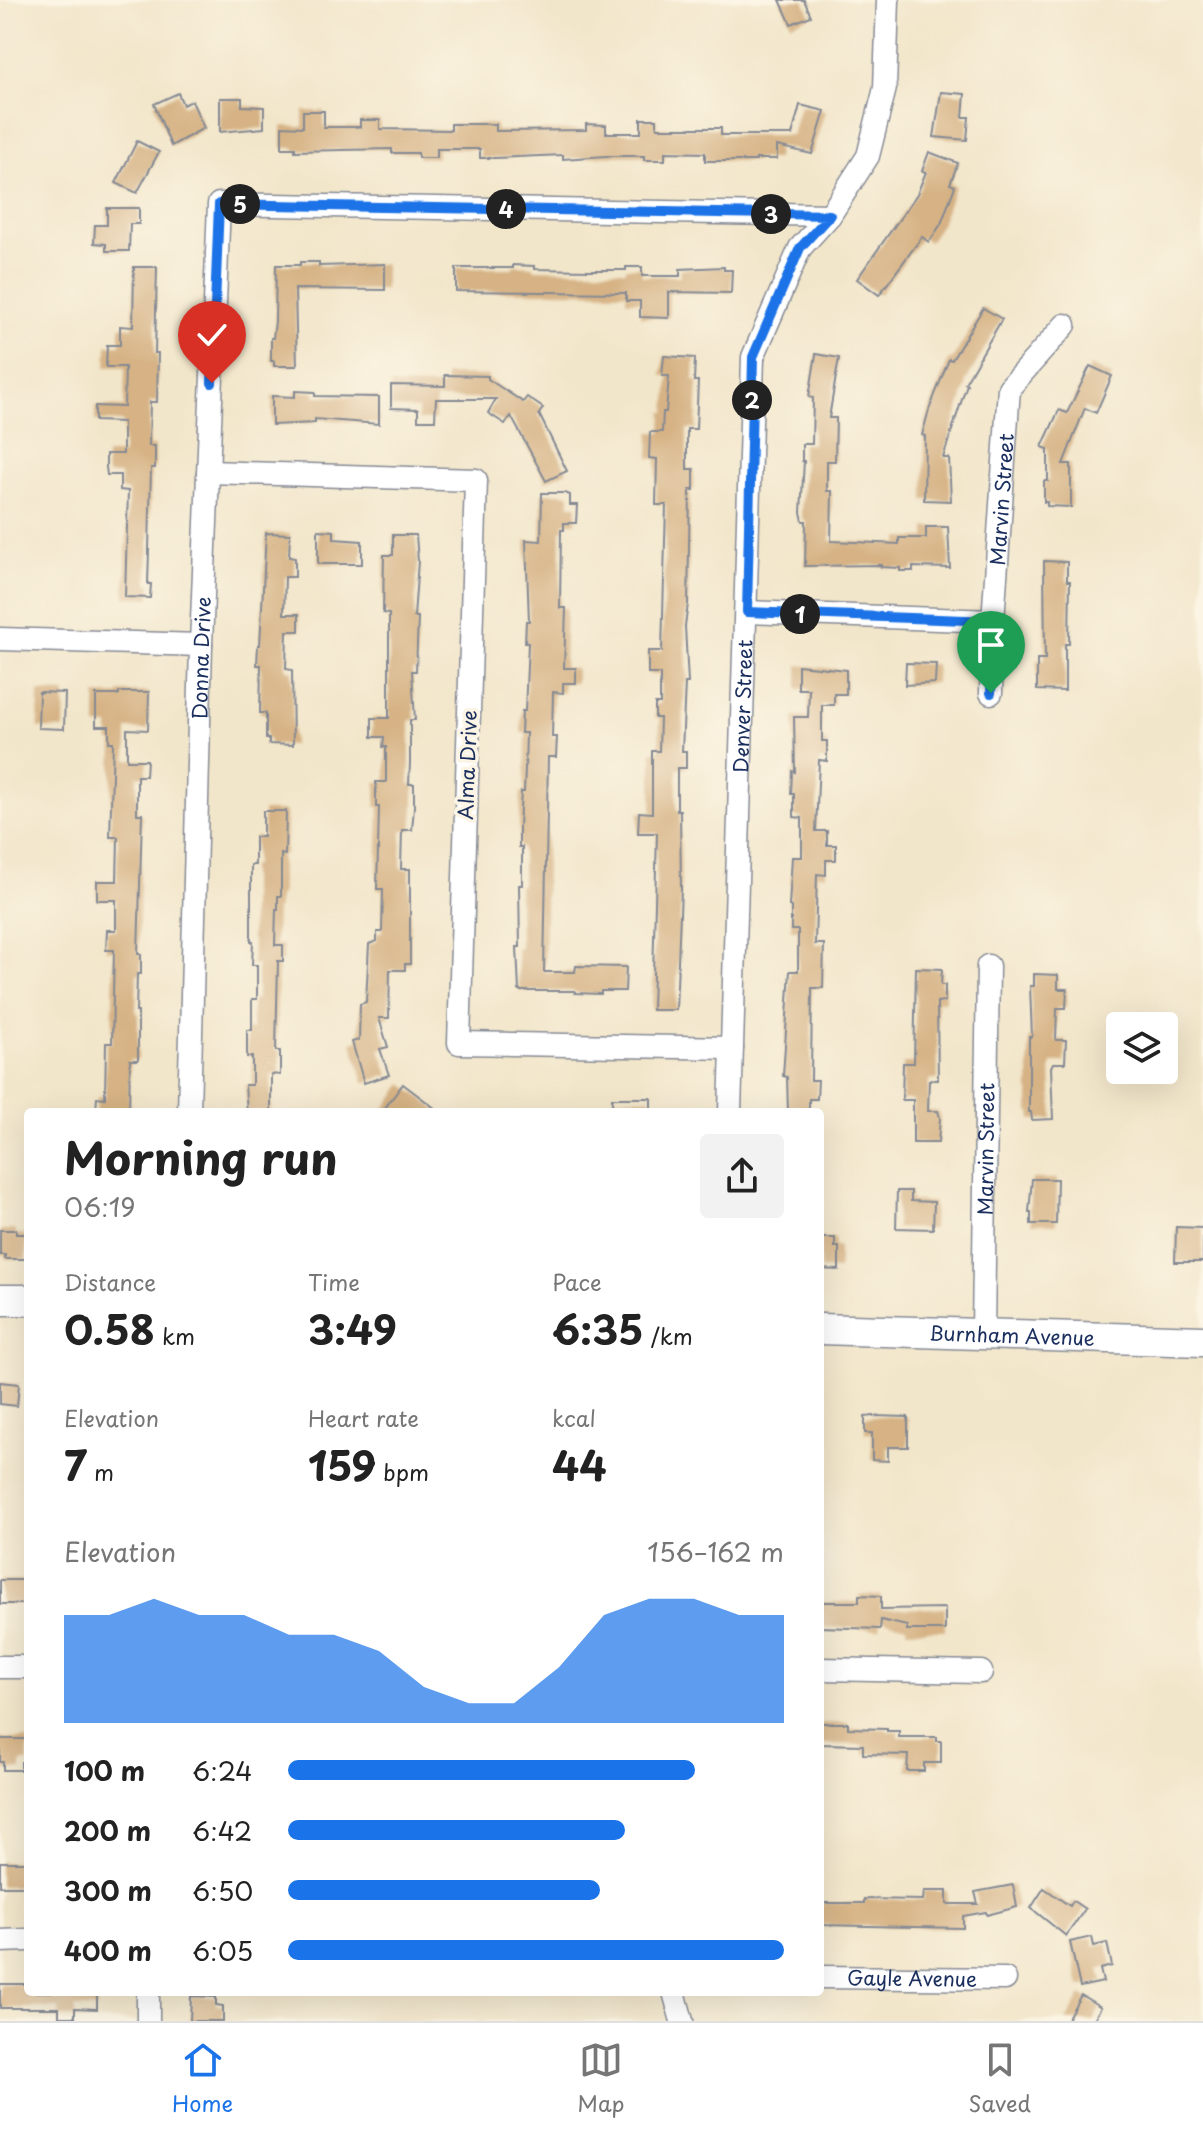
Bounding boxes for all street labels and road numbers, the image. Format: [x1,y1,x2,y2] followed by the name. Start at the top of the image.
[982,432,1021,566] street label: Marvin Street
[184,596,218,720] street label: Donna Drive
[725,639,759,773] street label: Denver Street
[450,710,484,820] street label: Alma Drive
[970,1083,1001,1215] street label: Marvin Street
[929,1317,1095,1353] street label: Burnham Avenue
[847,1962,977,1994] street label: Gayle Avenue

